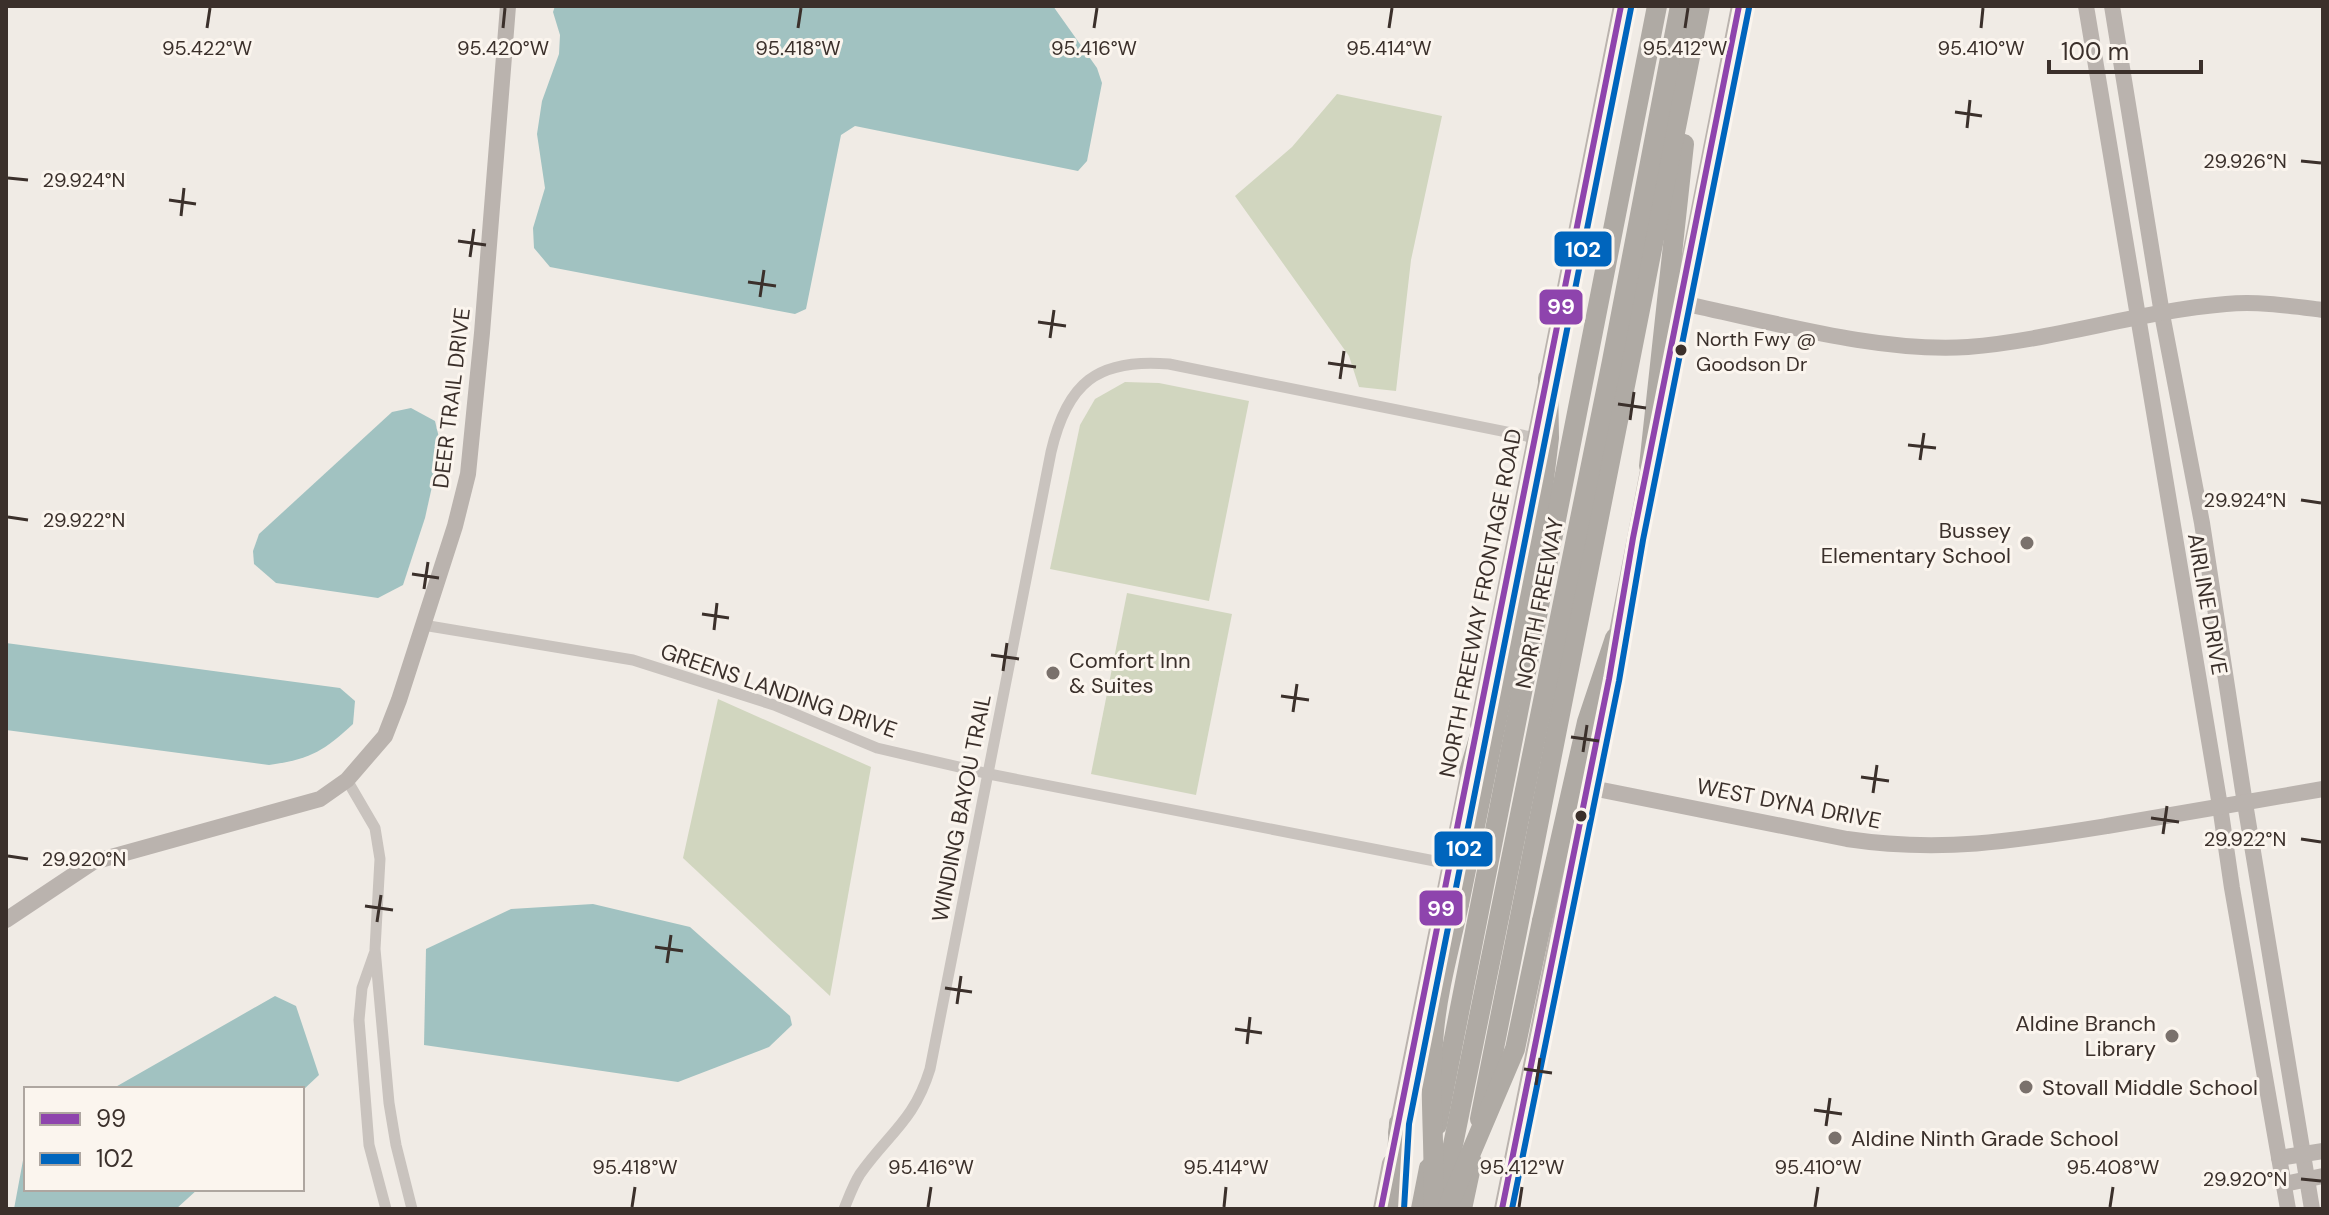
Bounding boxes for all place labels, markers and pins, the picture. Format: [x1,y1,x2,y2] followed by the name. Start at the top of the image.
[1696,326,1816,377] place label: North Fwy @ Goodson Dr
[1673,342,1689,358] marker: North Fwy @ Goodson Dr
[1821,516,2011,570] place label: Bussey Elementary School
[2018,534,2036,552] marker: Bussey Elementary School
[1069,646,1191,700] place label: Comfort Inn & Suites
[1044,664,1062,682] marker: Comfort Inn & Suites
[1573,808,1589,824] unlabelled marker
[2015,1009,2156,1063] place label: Aldine Branch Library
[2163,1027,2181,1045] marker: Aldine Branch Library
[2042,1073,2258,1102] place label: Stovall Middle School
[2017,1078,2035,1096] marker: Stovall Middle School
[1851,1124,2119,1153] place label: Aldine Ninth Grade School
[1826,1129,1844,1147] marker: Aldine Ninth Grade School

